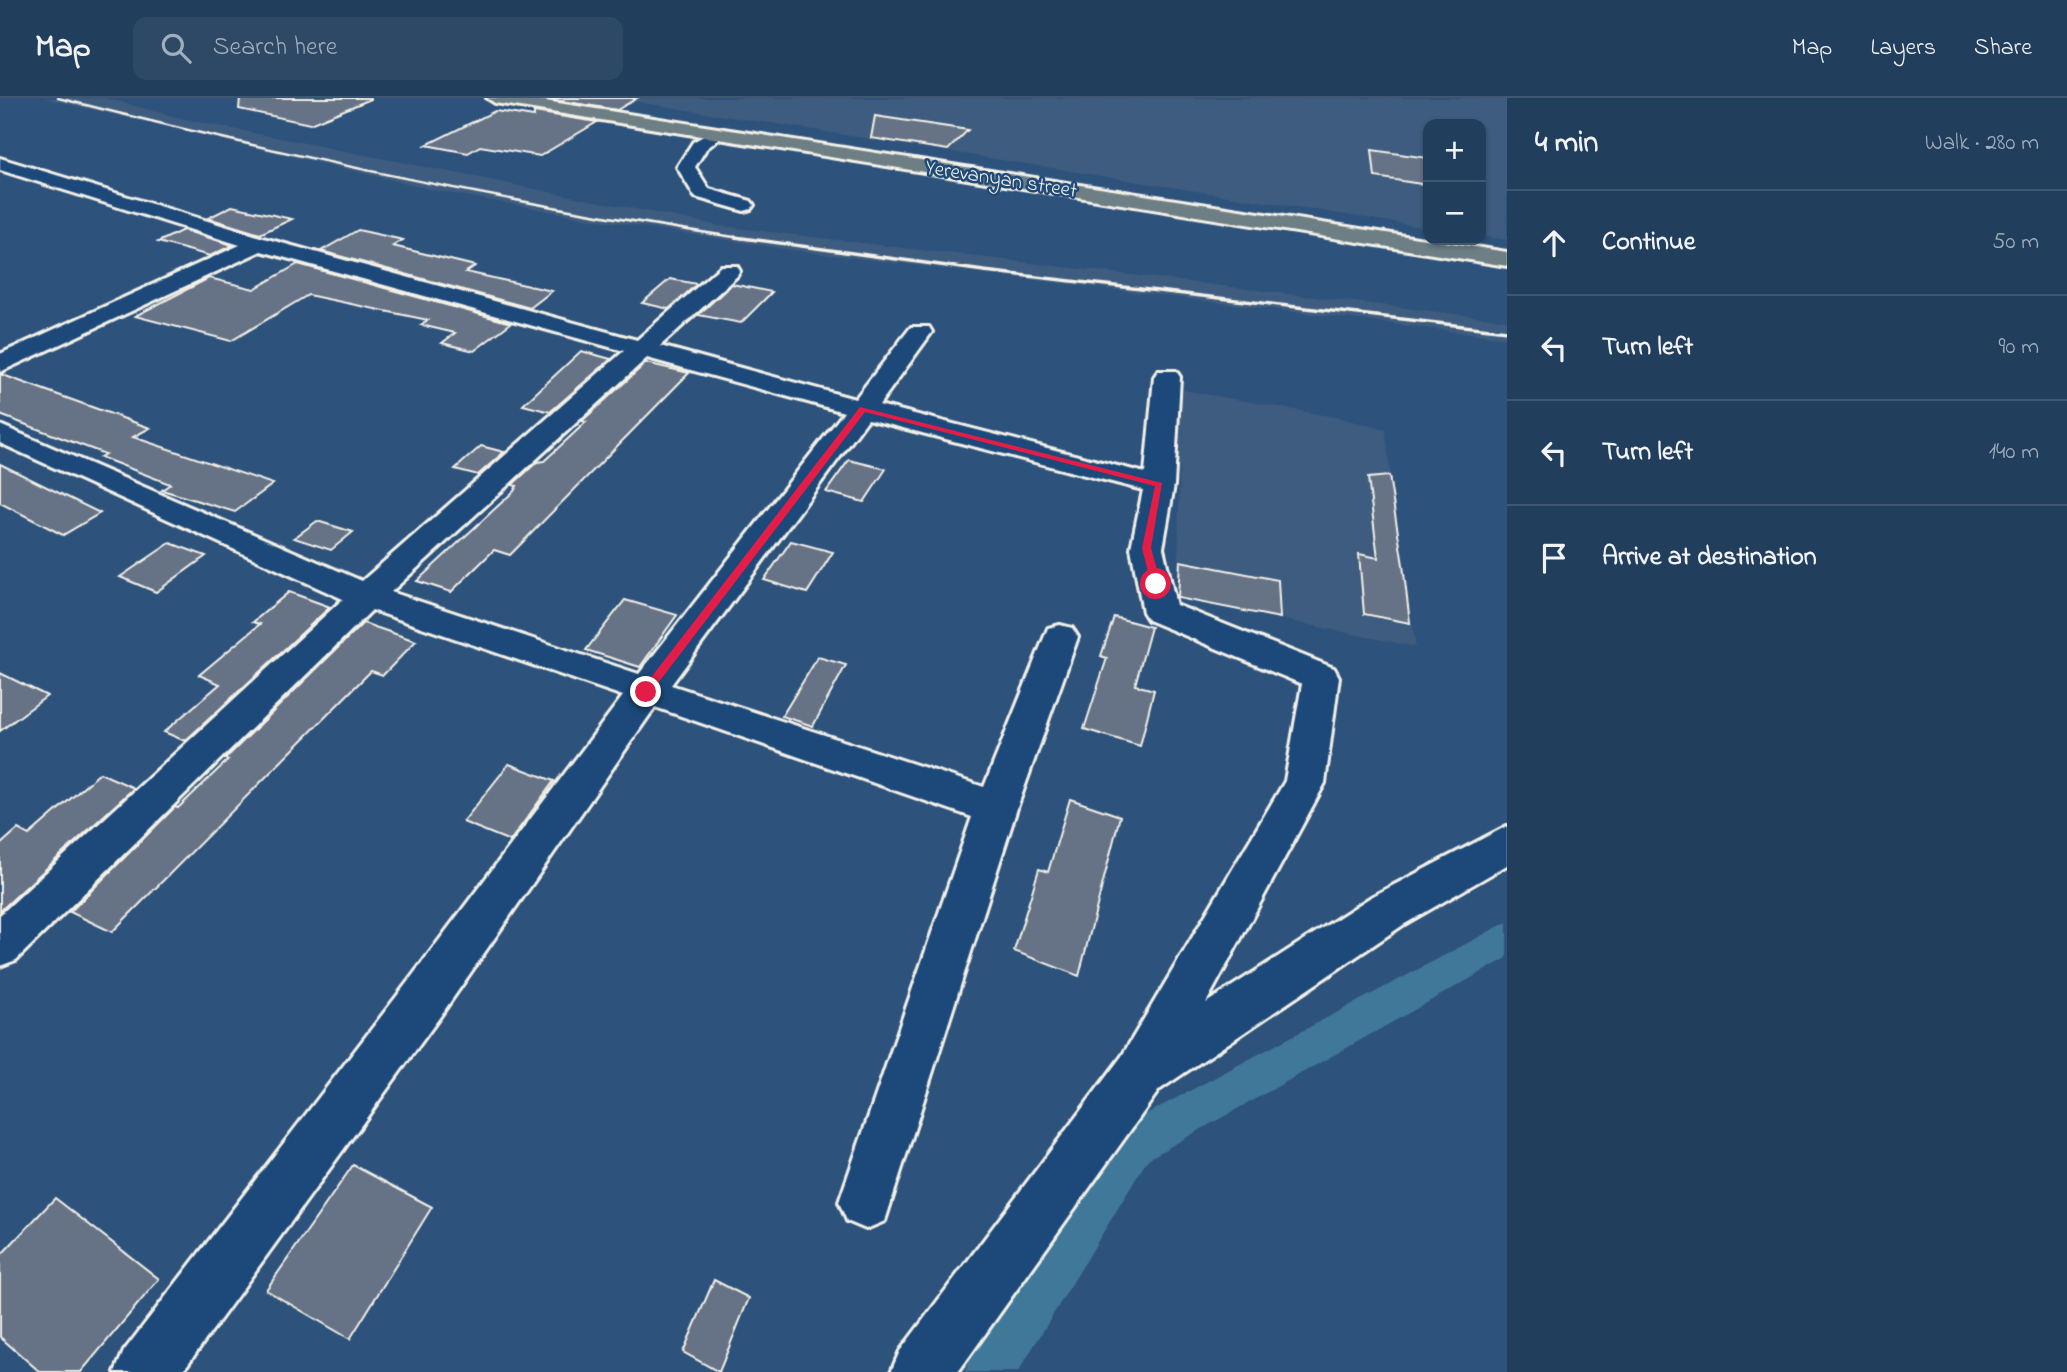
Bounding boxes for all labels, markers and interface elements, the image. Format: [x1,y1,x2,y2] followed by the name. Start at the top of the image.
[133,17,623,80] search box
[35,24,91,72] text: Map
[157,29,195,67] icon: search
[213,29,337,67] text: Search here
[1792,31,1832,66] text: Map
[1870,31,1936,66] text: Layers
[1974,31,2032,66] text: Share
[1423,119,1486,245] map controls
[1423,119,1486,182] button: +
[1535,122,1598,166] text: 4 min
[1925,127,2039,160] text: Walk · 280 m
[923,153,1079,209] street label: Yerevanyan street
[1423,182,1486,245] button: −
[1535,224,1573,262] icon: ahead
[1602,224,1695,262] text: Continue
[1992,226,2039,259] text: 50 m
[1535,329,1573,367] icon: left
[1602,329,1693,367] text: Turn left
[1999,331,2039,364] text: 90 m
[1535,434,1573,472] icon: left
[1602,434,1693,472] text: Turn left
[1989,436,2039,469] text: 140 m
[1535,539,1573,577] icon: arrive
[1602,539,1817,577] text: Arrive at destination
[1140,568,1171,599] route start
[630,676,661,707] route end

